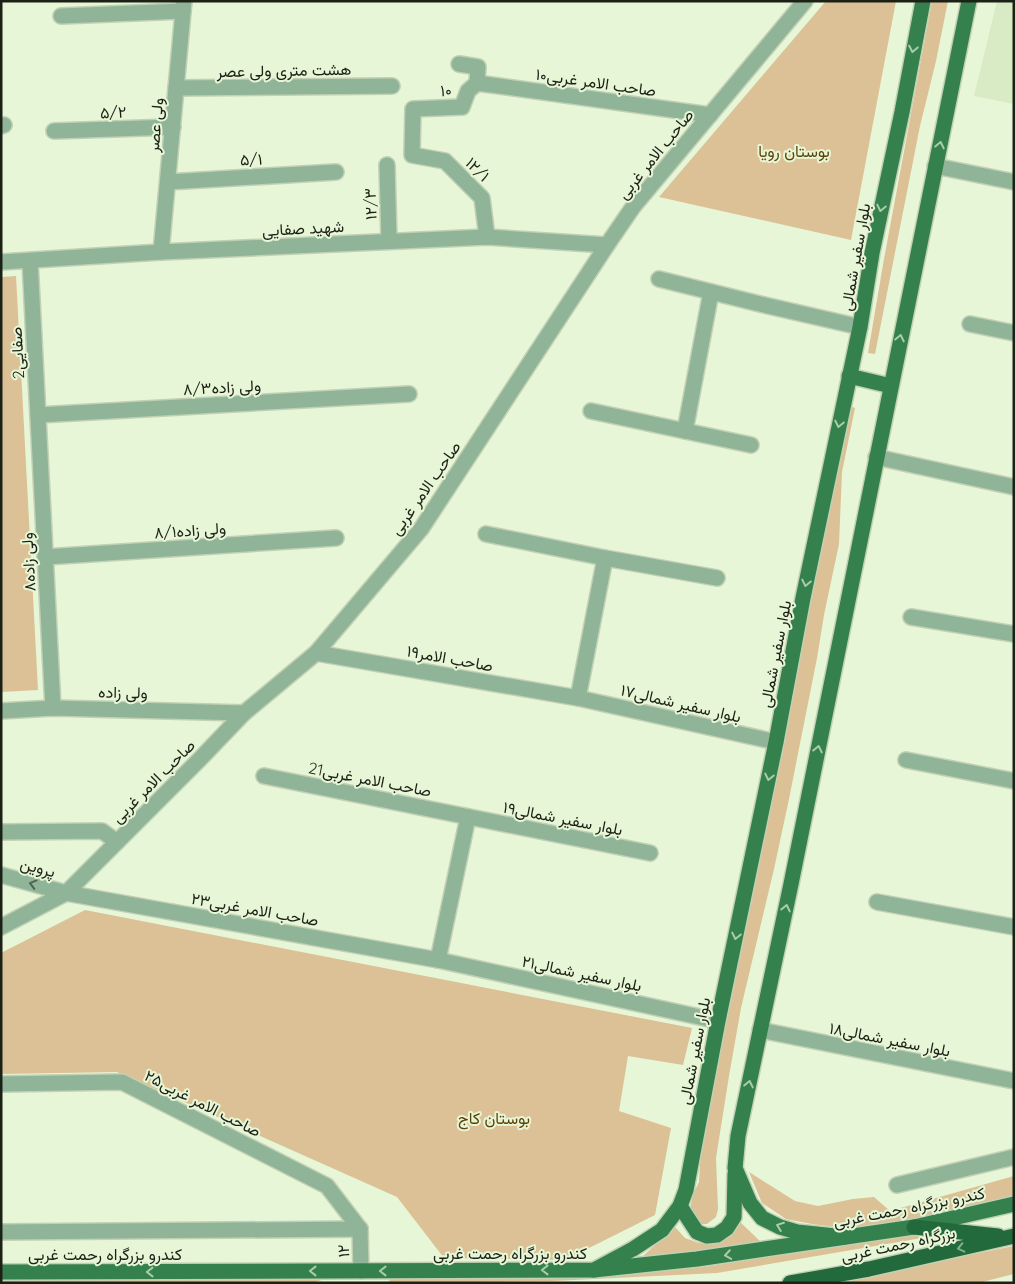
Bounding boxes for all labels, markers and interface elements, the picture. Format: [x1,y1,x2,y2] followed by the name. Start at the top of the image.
[909,45,919,53] one-way arrow
[215,59,352,82] street label: هشت متری ولی عصر
[534,64,658,101] street label: صاحب الامر غربی۱۰
[440,80,452,100] street label: ۱۰
[143,97,168,154] street label: ولی عصر
[100,102,126,122] street label: ۵/۲
[613,105,698,204] street label: صاحب الامر غربی
[934,140,944,149] one-way arrow
[758,141,830,162] park label: بوستان رویا
[239,148,263,170] street label: ۵/۱
[462,153,494,185] street label: ۱۲/۱
[359,188,381,220] street label: ۱۲/۳
[836,202,875,313] street label: بلوار سفیر شمالی
[876,204,887,213] one-way arrow
[261,216,345,241] street label: شهید صفایی
[6,326,29,379] street label: 2صفایی
[895,334,905,343] one-way arrow
[183,375,262,400] street label: ولی زاده۸/۳
[834,420,845,428] one-way arrow
[385,437,466,539] street label: صاحب الامر غربی
[153,518,227,543] street label: ولی زاده۸/۱
[16,532,41,592] street label: ولی زاده۸
[802,579,812,588] one-way arrow
[755,599,796,710] street label: بلوار سفیر شمالی
[405,641,495,676] street label: صاحب الامر۱۹
[619,679,743,728] street label: بلوار سفیر شمالی۱۷
[98,682,148,703] street label: ولی زاده
[107,735,200,828] street label: صاحب الامر غربی
[813,744,823,753] one-way arrow
[307,757,433,802] street label: 21صاحب الامر غربی
[764,773,774,782] one-way arrow
[501,797,624,840] street label: بلوار سفیر شمالی۱۹
[18,853,58,883] street label: پروین
[29,879,38,890] one-way arrow
[190,888,320,931] street label: صاحب الامر غربی۲۳
[780,904,791,912] one-way arrow
[731,932,741,941] one-way arrow
[520,951,644,996] street label: بلوار سفیر شمالی۲۱
[674,996,715,1107] street label: بلوار سفیر شمالی
[828,1017,952,1062] street label: بلوار سفیر شمالی۱۸
[141,1065,265,1142] street label: صاحب الامر غربی۲۵
[743,1080,754,1089] one-way arrow
[458,1108,530,1130] park label: بوستان کاج
[831,1182,987,1233] street label: کندرو بزرگراه رحمت غربی
[776,1222,785,1232] one-way arrow
[839,1222,957,1267] street label: بزرگراه رحمت غربی
[957,1242,966,1253] one-way arrow
[433,1243,587,1264] street label: کندرو بزرگراه رحمت غربی
[28,1244,182,1265] street label: کندرو بزرگراه رحمت غربی
[333,1244,353,1258] street label: ۱۲
[723,1249,732,1259] one-way arrow
[541,1265,548,1275] one-way arrow
[308,1266,316,1276] one-way arrow
[378,1266,386,1276] one-way arrow
[146,1267,154,1277] one-way arrow

